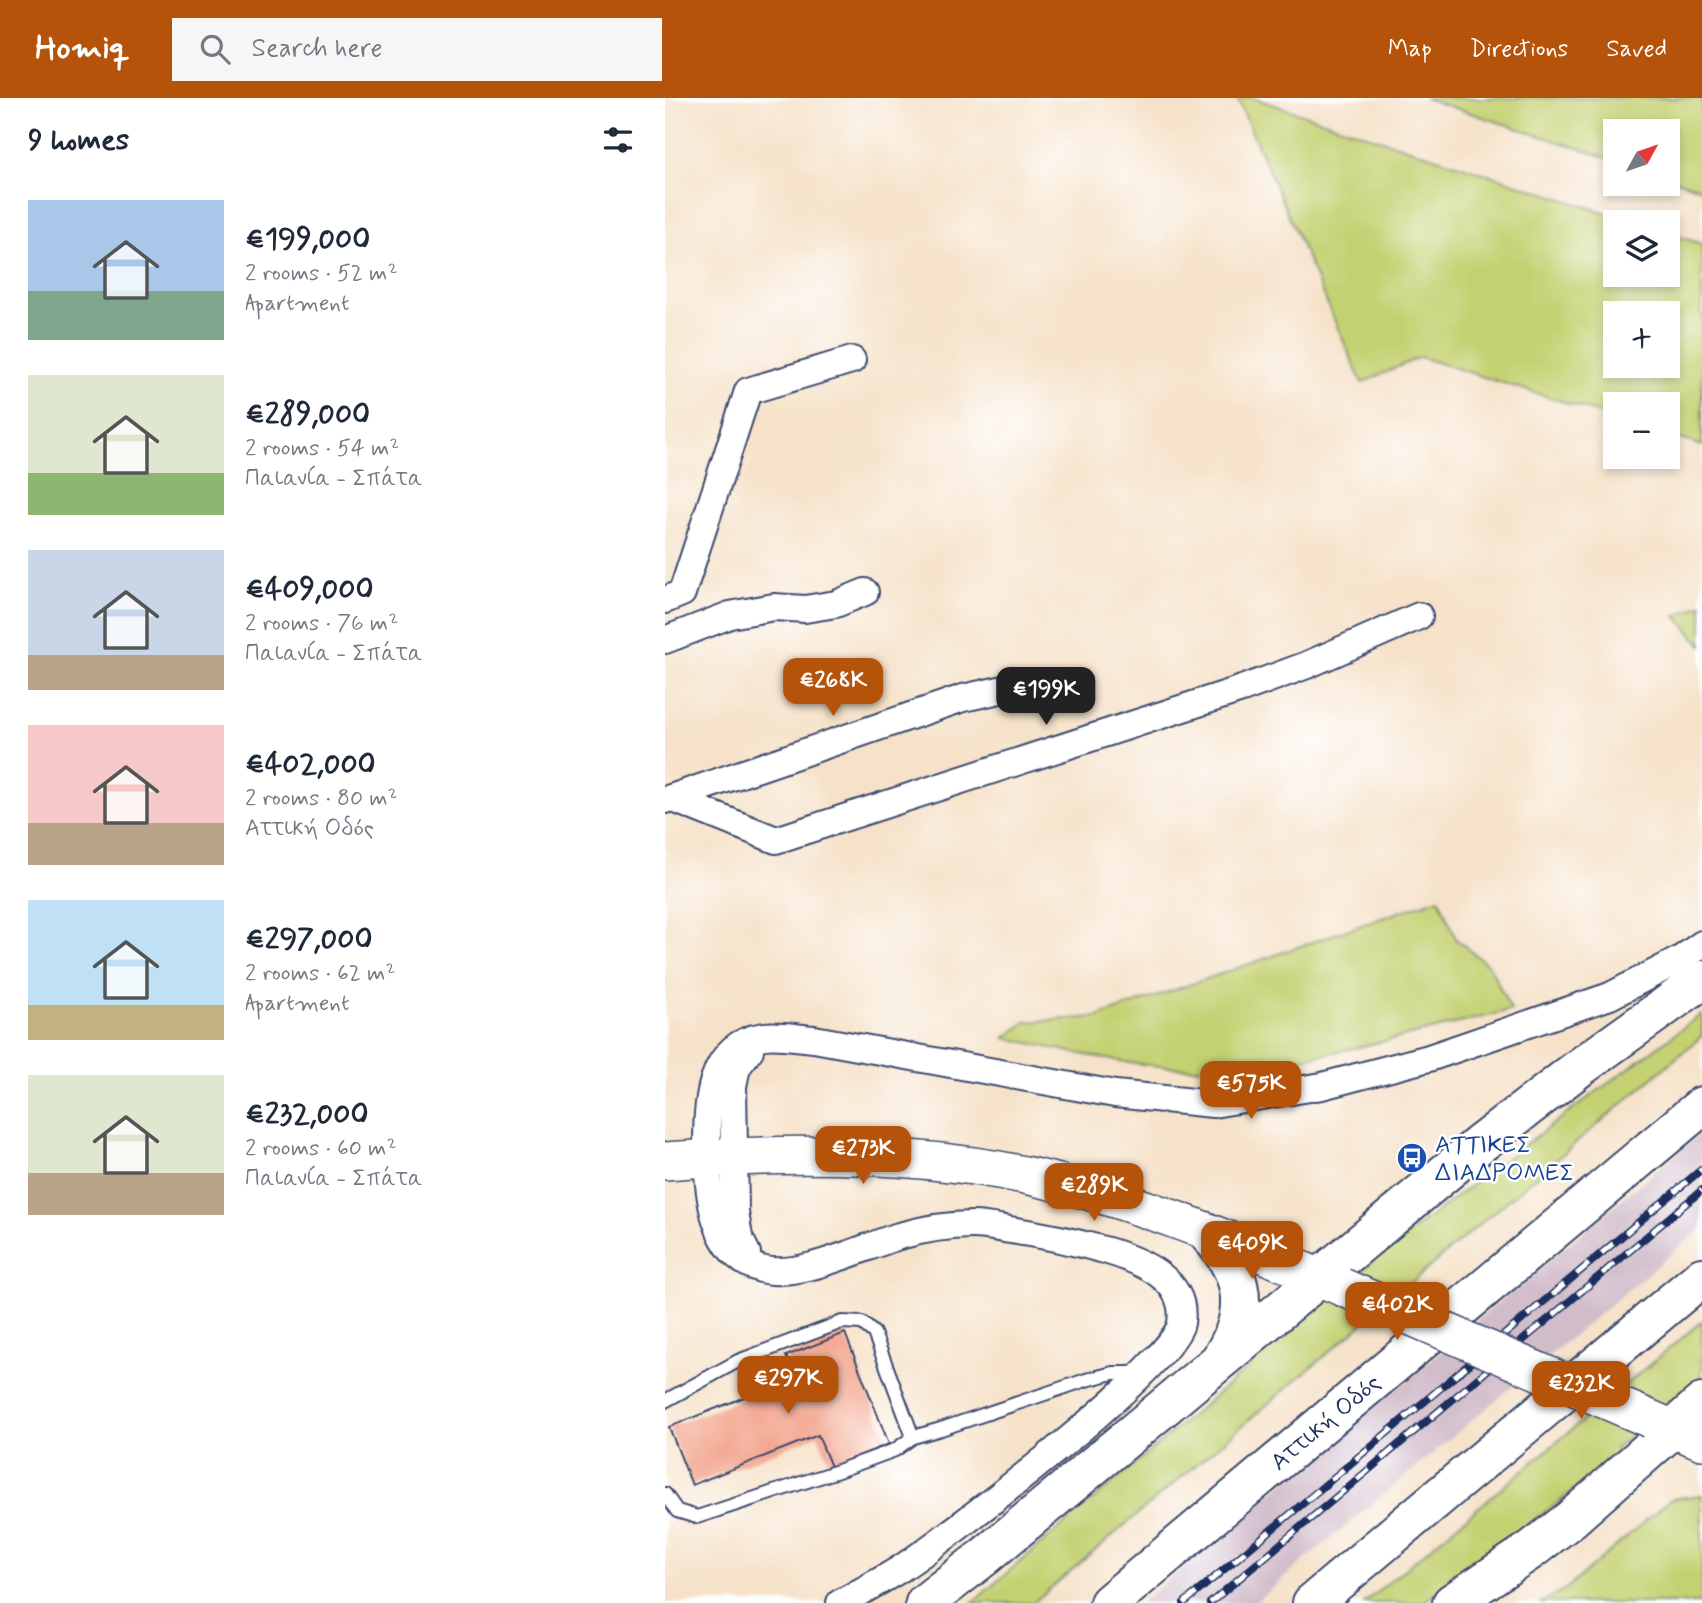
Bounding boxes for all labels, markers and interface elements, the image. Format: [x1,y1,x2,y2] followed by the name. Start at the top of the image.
[172,18,662,81] search box
[35,27,130,71] text: Homiq
[196,30,234,68] icon: search
[252,32,382,66] text: Search here
[1388,34,1432,65] text: Map
[1470,34,1568,65] text: Directions
[1606,34,1667,65] text: Saved
[1603,119,1680,196] north arrow
[1603,119,1680,469] map controls
[28,121,129,160] text: 9 homes
[599,121,637,159] icon: filters
[1603,210,1680,287] button: layers
[245,220,370,259] text: €199,000
[84,228,168,312] icon: home
[245,259,398,289] text: 2 rooms · 52 m²
[245,289,350,319] text: Apartment
[1603,301,1680,378] button: +
[1603,392,1680,469] button: −
[245,395,370,434] text: €289,000
[84,403,168,487] icon: home
[245,434,399,464] text: 2 rooms · 54 m²
[245,464,422,494] text: Παιανία - Σπάτα
[245,570,374,609] text: €409,000
[84,578,168,662] icon: home
[245,609,398,639] text: 2 rooms · 76 m²
[245,639,422,669] text: Παιανία - Σπάτα
[784,658,882,718] pin: €268K
[799,666,867,696] text: €268K
[997,668,1095,727] pin: €199K
[1012,675,1080,705] text: €199K
[245,745,376,784] text: €402,000
[84,753,168,837] icon: home
[245,784,398,814] text: 2 rooms · 80 m²
[245,814,374,844] text: Αττική Οδός
[245,920,372,959] text: €297,000
[84,928,168,1012] icon: home
[245,959,396,989] text: 2 rooms · 62 m²
[245,989,350,1019] text: Apartment
[1202,1062,1300,1121] pin: €575K
[1216,1069,1286,1099] text: €575K
[245,1095,368,1134] text: €232,000
[84,1103,168,1187] icon: home
[814,1126,912,1186] pin: €273K
[1435,1130,1574,1189] place label: ΑΤΤΙΚΕΣ ΔΙΑΔΡΟΜΕΣ
[245,1134,397,1164] text: 2 rooms · 60 m²
[831,1134,895,1164] text: €273K
[1395,1141,1429,1175] bus stop icon: ΑΤΤΙΚΕΣ ΔΙΑΔΡΟΜΕΣ
[245,1164,422,1194] text: Παιανία - Σπάτα
[1045,1164,1143,1223] pin: €289K
[1060,1171,1128,1201] text: €289K
[1203,1222,1301,1281] pin: €409K
[1217,1229,1287,1259] text: €409K
[1348,1282,1446,1342] pin: €402K
[1361,1290,1433,1320] text: €402K
[739,1356,837,1416] pin: €297K
[1532,1362,1630,1421] pin: €232K
[753,1364,823,1394] text: €297K
[1265,1368,1388,1478] street label: Αττική Οδός
[1548,1369,1614,1399] text: €232K

